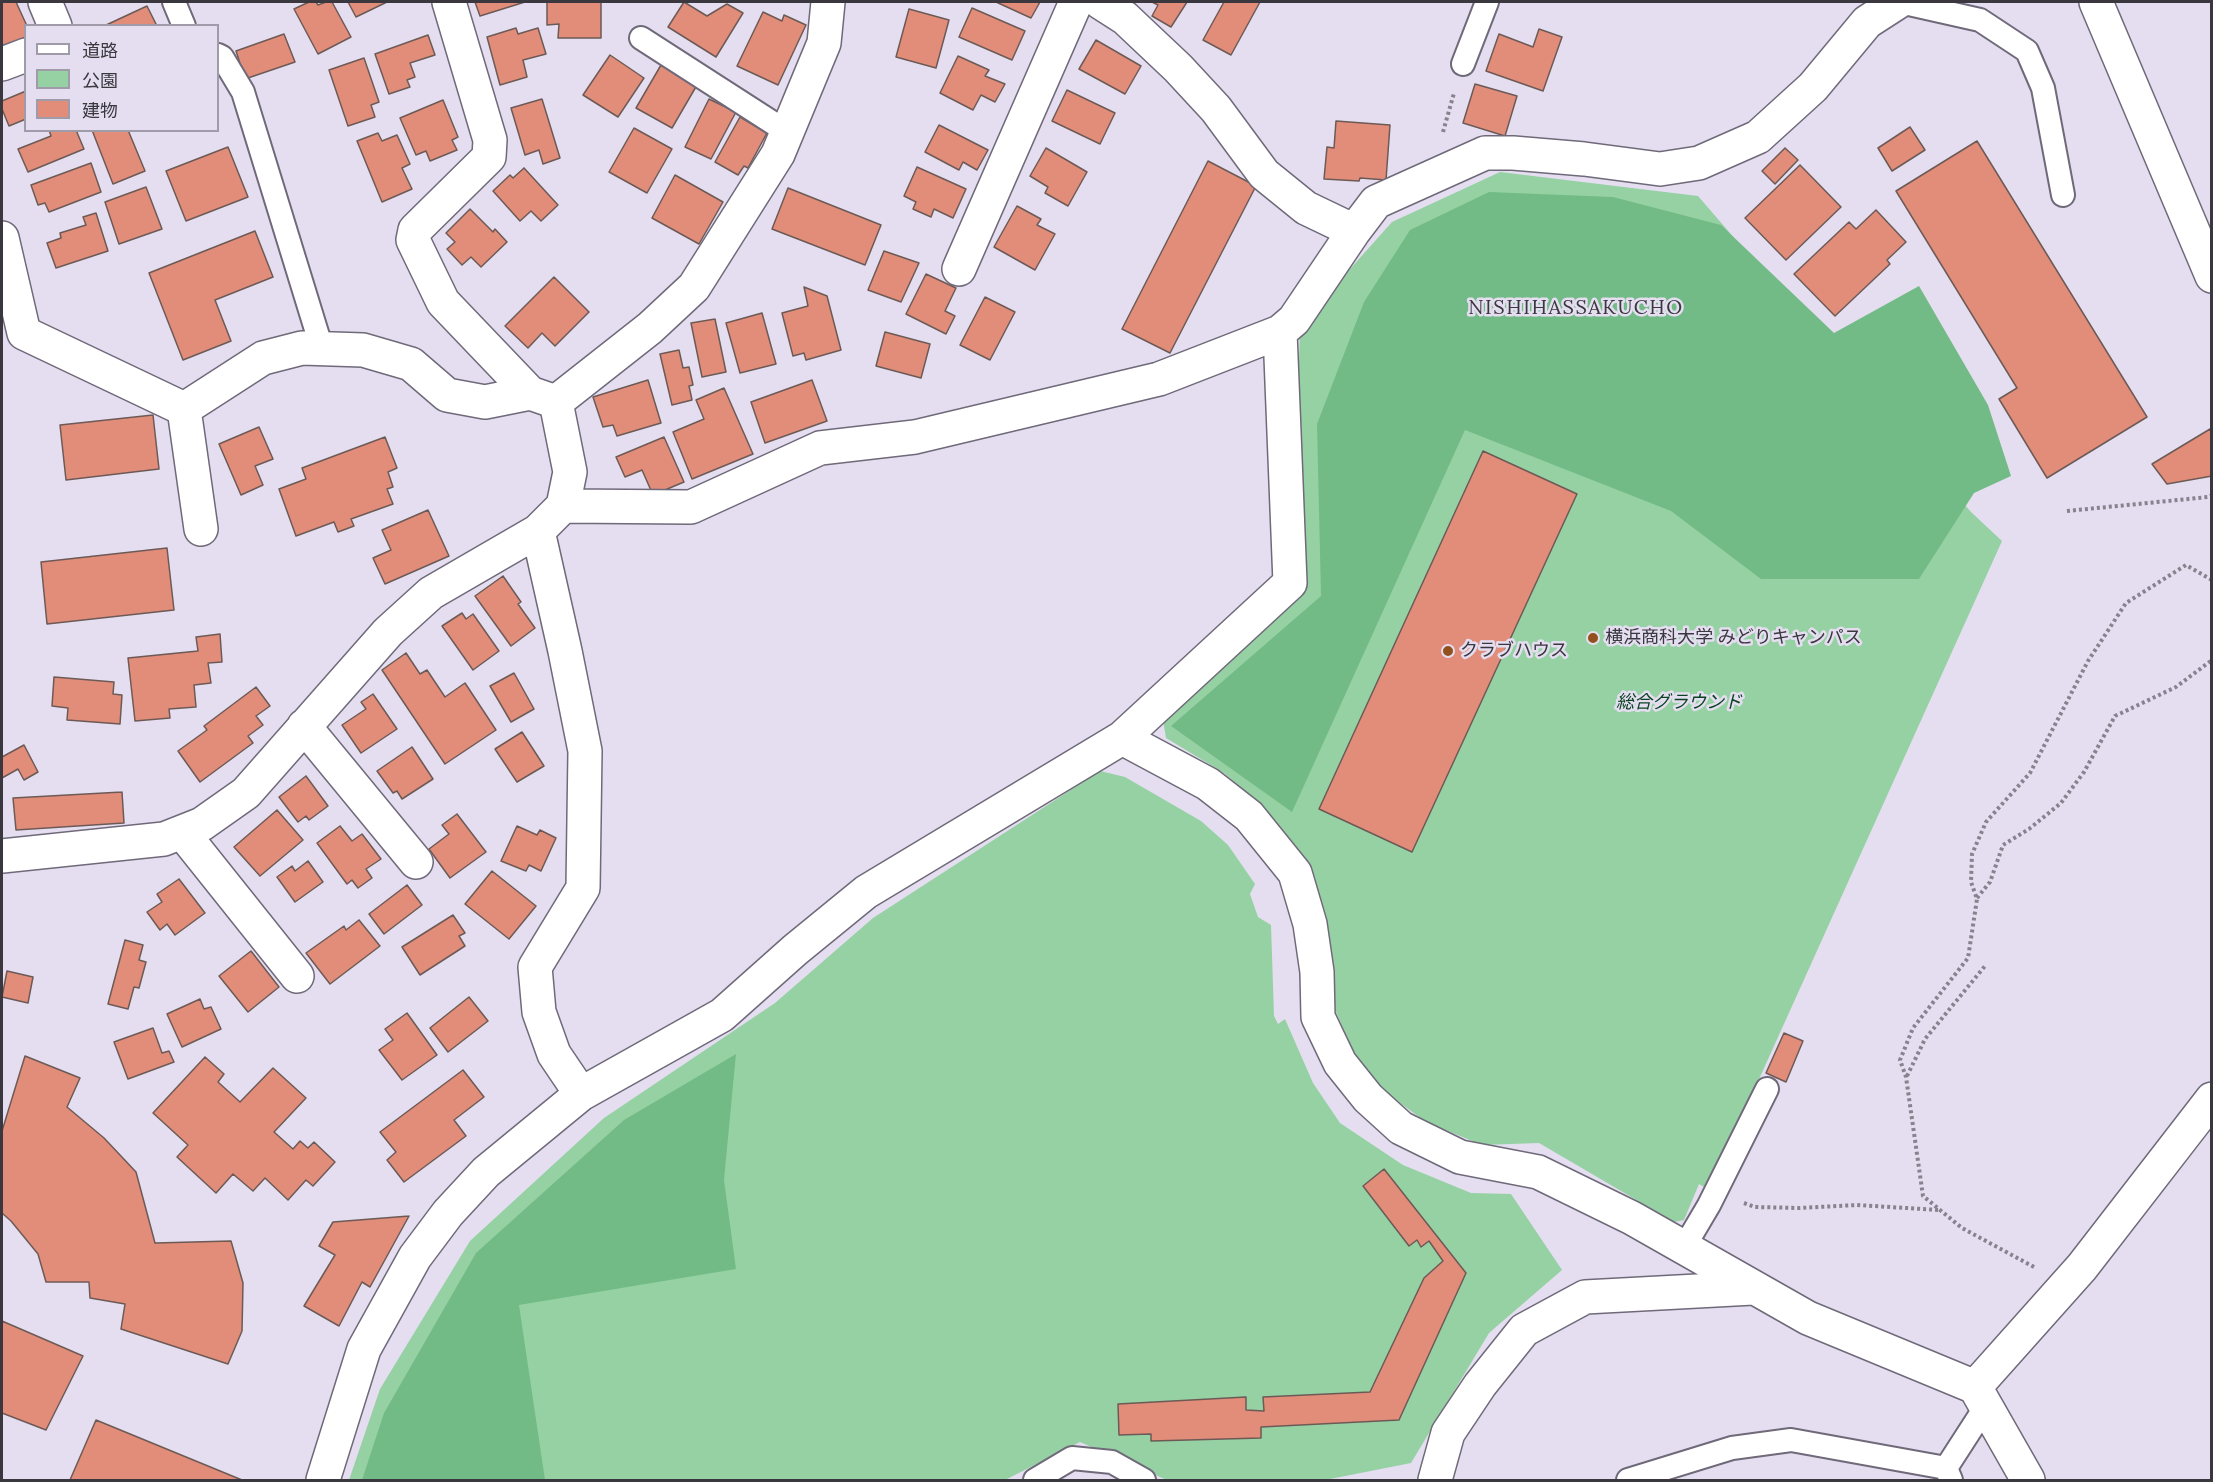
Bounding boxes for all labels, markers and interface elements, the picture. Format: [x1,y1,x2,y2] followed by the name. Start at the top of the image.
[24,24,219,132] legend
[82,39,118,62] text: 道路
[82,69,118,92] text: 公園
[82,99,118,122] text: 建物
[1468,296,1684,320] district label: NISHIHASSAKUCHO
[1605,627,1862,649] place label: 横浜商科大学 みどりキャンパス
[1586,631,1600,645] marker: 横浜商科大学 みどりキャンパス
[1460,640,1568,662] place label: クラブハウス
[1441,644,1455,658] marker: クラブハウス
[1616,692,1742,714] park label: 総合グラウンド

